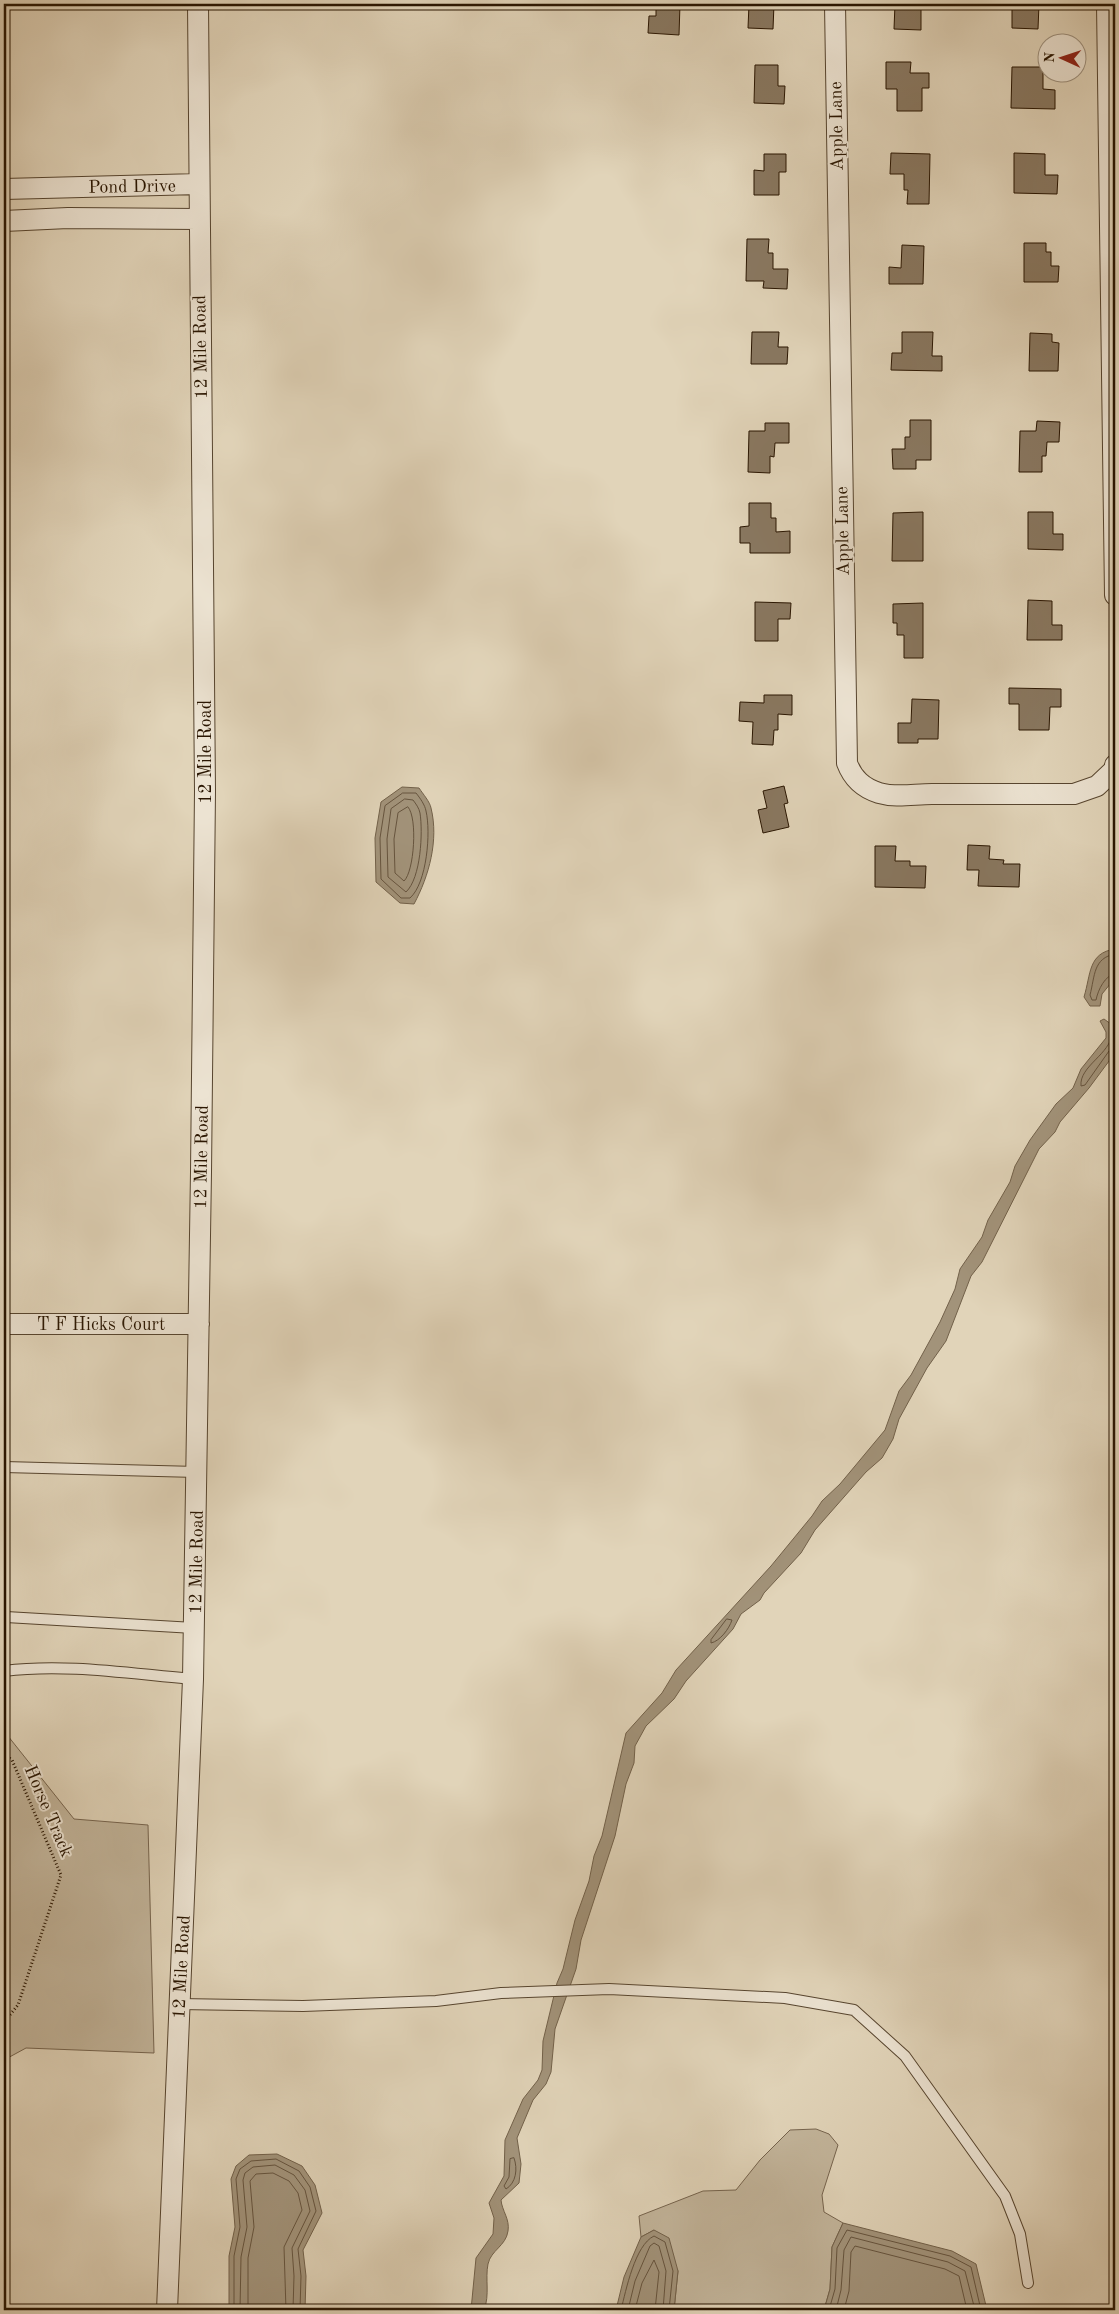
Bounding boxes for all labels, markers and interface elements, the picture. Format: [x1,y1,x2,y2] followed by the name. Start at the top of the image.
[1036,32,1086,82] north arrow
[1043,51,1057,63] text: N
[827,81,847,171] street label: Apple Lane
[88,177,176,197] street label: Pond Drive
[191,295,211,399] street label: 12 Mile Road
[833,486,853,576] street label: Apple Lane
[197,700,215,804] street label: 12 Mile Road
[192,1105,212,1209] street label: 12 Mile Road
[37,1316,165,1334] street label: T F Hicks Court
[187,1510,207,1614] street label: 12 Mile Road
[21,1763,76,1860] street label: Horse Track
[170,1915,194,2020] street label: 12 Mile Road

